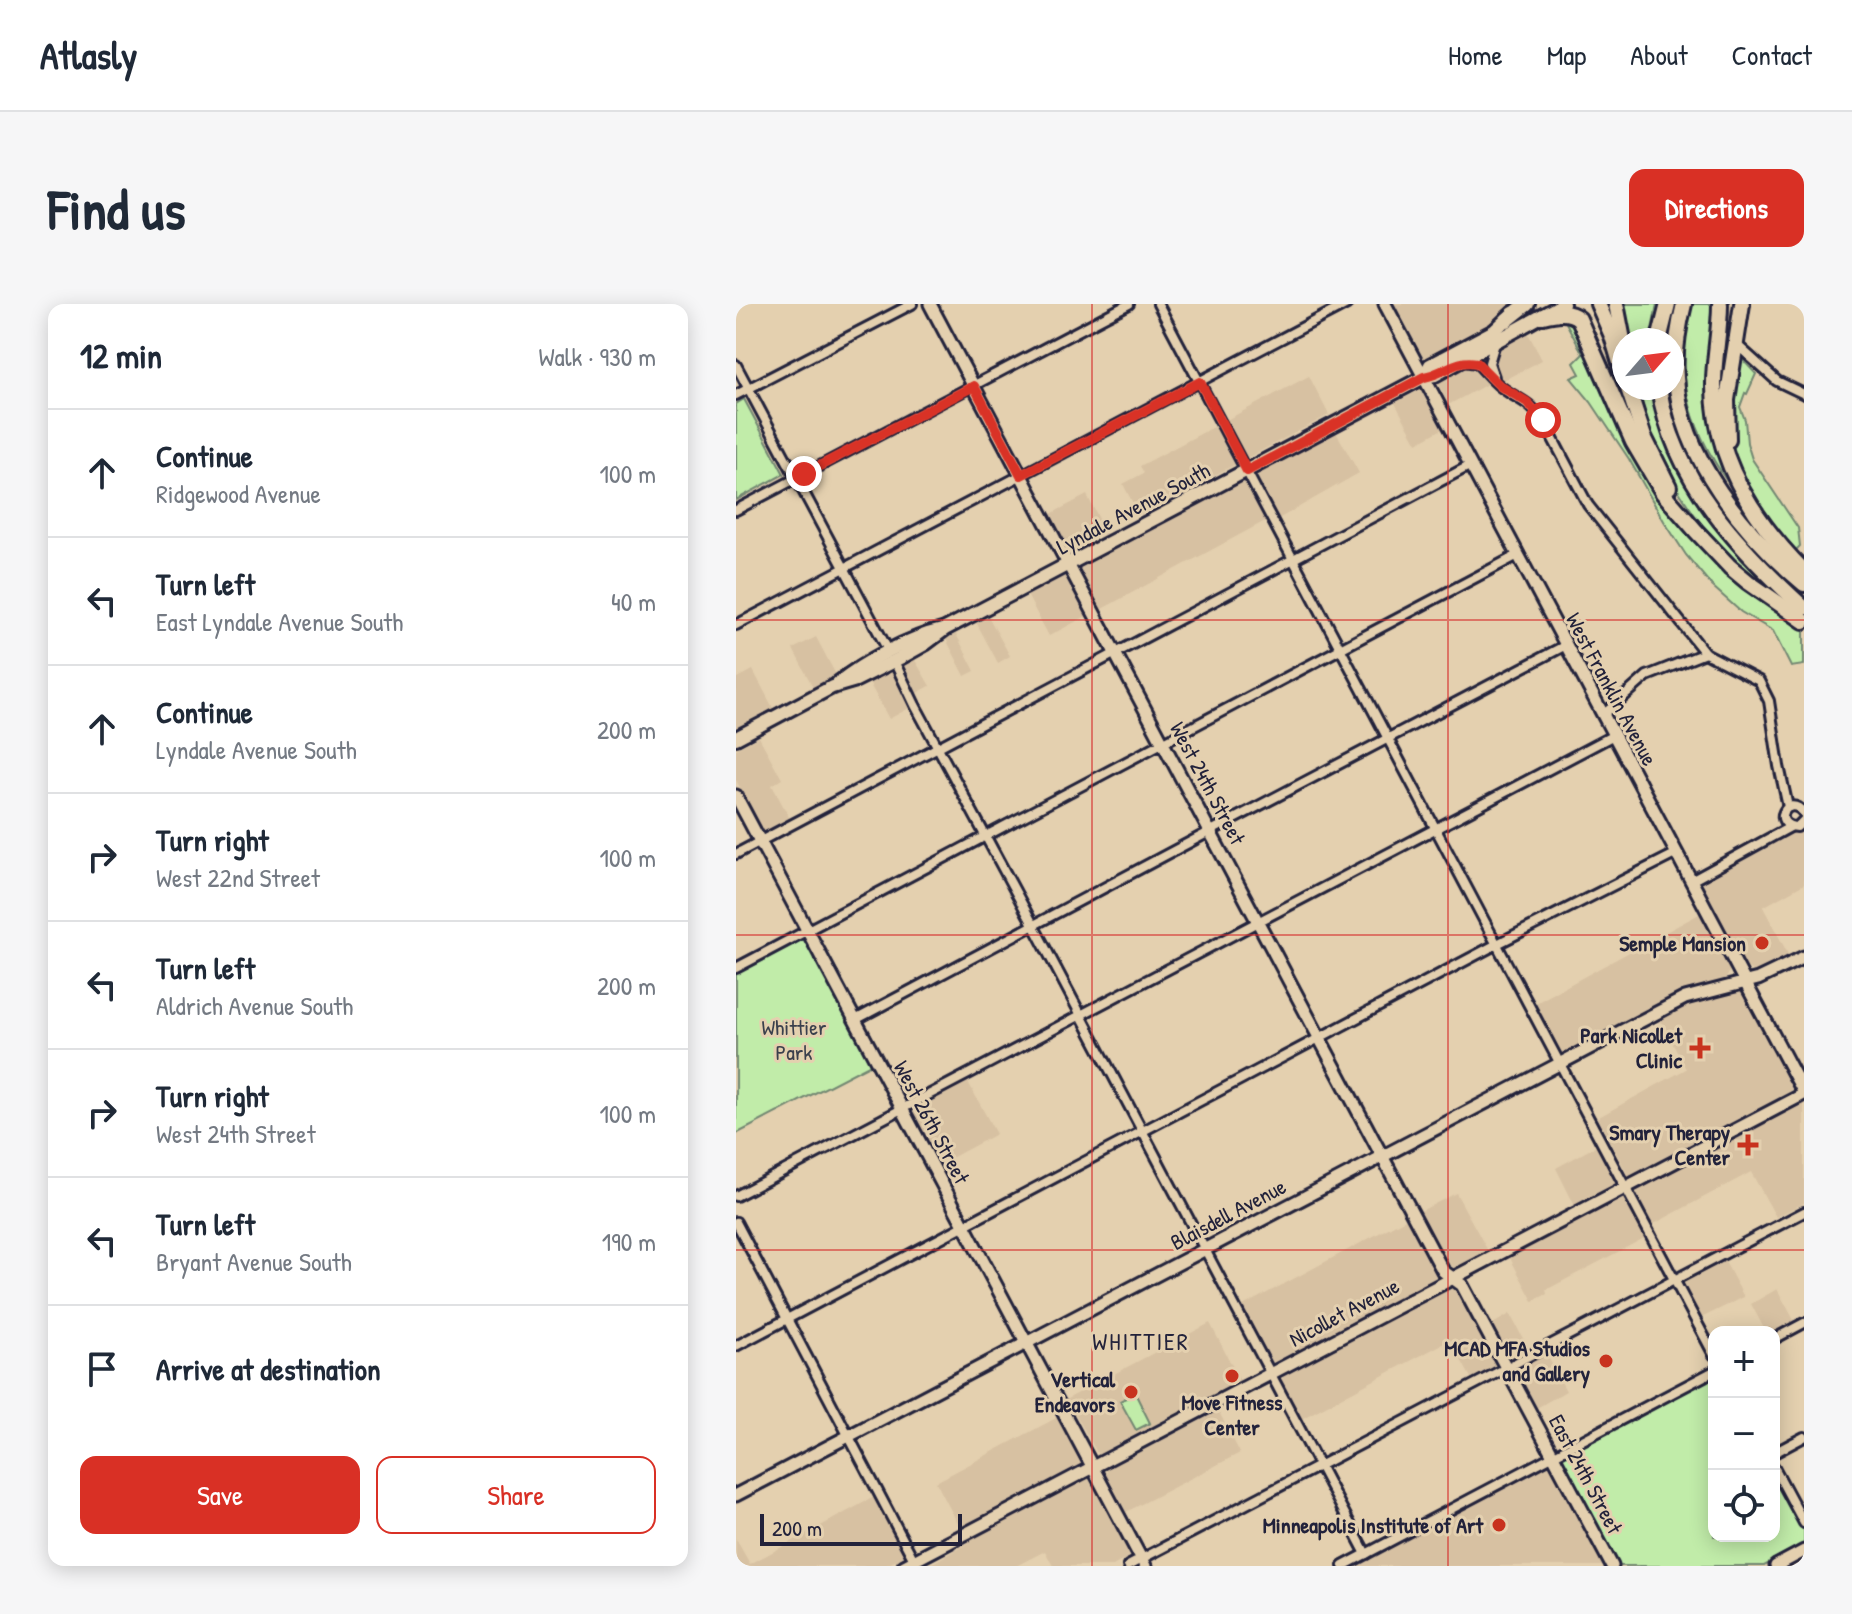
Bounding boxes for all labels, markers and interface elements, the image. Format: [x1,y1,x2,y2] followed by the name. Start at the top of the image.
[40,29,137,81] text: Atlasly
[1448,36,1503,74] text: Home
[1547,36,1586,74] text: Map
[1630,36,1688,74] text: About
[1732,36,1812,74] text: Contact
[1629,169,1804,247] button: Directions
[48,171,186,246] text: Find us
[1612,328,1684,400] north arrow
[80,333,162,379] text: 12 min
[538,339,656,374] text: Walk · 930 m
[1525,402,1561,438] route start
[156,436,253,476] text: Continue
[80,451,124,495] icon: ahead
[1051,455,1215,561] street label: Lyndale Avenue South
[600,456,656,491] text: 100 m
[786,456,822,492] route end
[156,476,321,511] text: Ridgewood Avenue
[156,564,255,604] text: Turn left
[80,579,124,623] icon: left
[611,584,656,619] text: 40 m
[156,604,403,639] text: East Lyndale Avenue South
[1559,607,1665,771] street label: West Franklin Avenue
[156,692,253,732] text: Continue
[80,707,124,751] icon: ahead
[597,712,656,747] text: 200 m
[1163,716,1253,850] street label: West 24th Street
[156,732,357,767] text: Lyndale Avenue South
[156,820,269,860] text: Turn right
[80,835,124,879] icon: right
[600,840,656,875] text: 100 m
[156,860,320,895] text: West 22nd Street
[1619,928,1746,959] place label: Semple Mansion
[1753,934,1771,952] marker: Semple Mansion
[156,948,255,988] text: Turn left
[80,963,124,1007] icon: left
[597,968,656,1003] text: 200 m
[156,988,353,1023] text: Aldrich Avenue South
[761,1012,827,1067] park label: Whittier Park
[1580,1020,1683,1075] place label: Park Nicollet Clinic
[1689,1037,1711,1059] marker: Park Nicollet Clinic
[887,1055,977,1189] street label: West 26th Street
[156,1076,269,1116] text: Turn right
[80,1091,124,1135] icon: right
[600,1096,656,1131] text: 100 m
[156,1116,316,1151] text: West 24th Street
[1609,1117,1731,1172] place label: Smary Therapy Center
[1737,1134,1759,1156] marker: Smary Therapy Center
[1165,1171,1291,1257] street label: Blaisdell Avenue
[156,1204,255,1244] text: Turn left
[80,1219,124,1263] icon: left
[602,1224,656,1259] text: 190 m
[156,1244,352,1279] text: Bryant Avenue South
[1284,1270,1405,1354] street label: Nicollet Avenue
[1092,1325,1190,1357] district label: WHITTIER
[1708,1326,1780,1542] map controls
[1708,1326,1780,1398] button: +
[1444,1333,1591,1389] place label: MCAD MFA Studios and Gallery
[80,1347,124,1391] icon: arrive
[156,1349,381,1389] text: Arrive at destination
[1597,1352,1615,1370] marker: MCAD MFA Studios and Gallery
[1035,1364,1116,1419] place label: Vertical Endeavors
[1223,1367,1241,1385] marker: Move Fitness Center
[1122,1383,1140,1401] marker: Vertical Endeavors
[1182,1387,1283,1442] place label: Move Fitness Center
[1708,1398,1780,1470] button: −
[1542,1409,1630,1539] street label: East 24th Street
[80,1456,360,1534] button: Save
[376,1456,656,1534] button: Share
[1708,1470,1780,1542] button: locate
[760,1510,962,1546] scale bar
[1263,1510,1484,1541] place label: Minneapolis Institute of Art
[772,1513,822,1543] text: 200 m
[1490,1516,1508,1534] marker: Minneapolis Institute of Art

